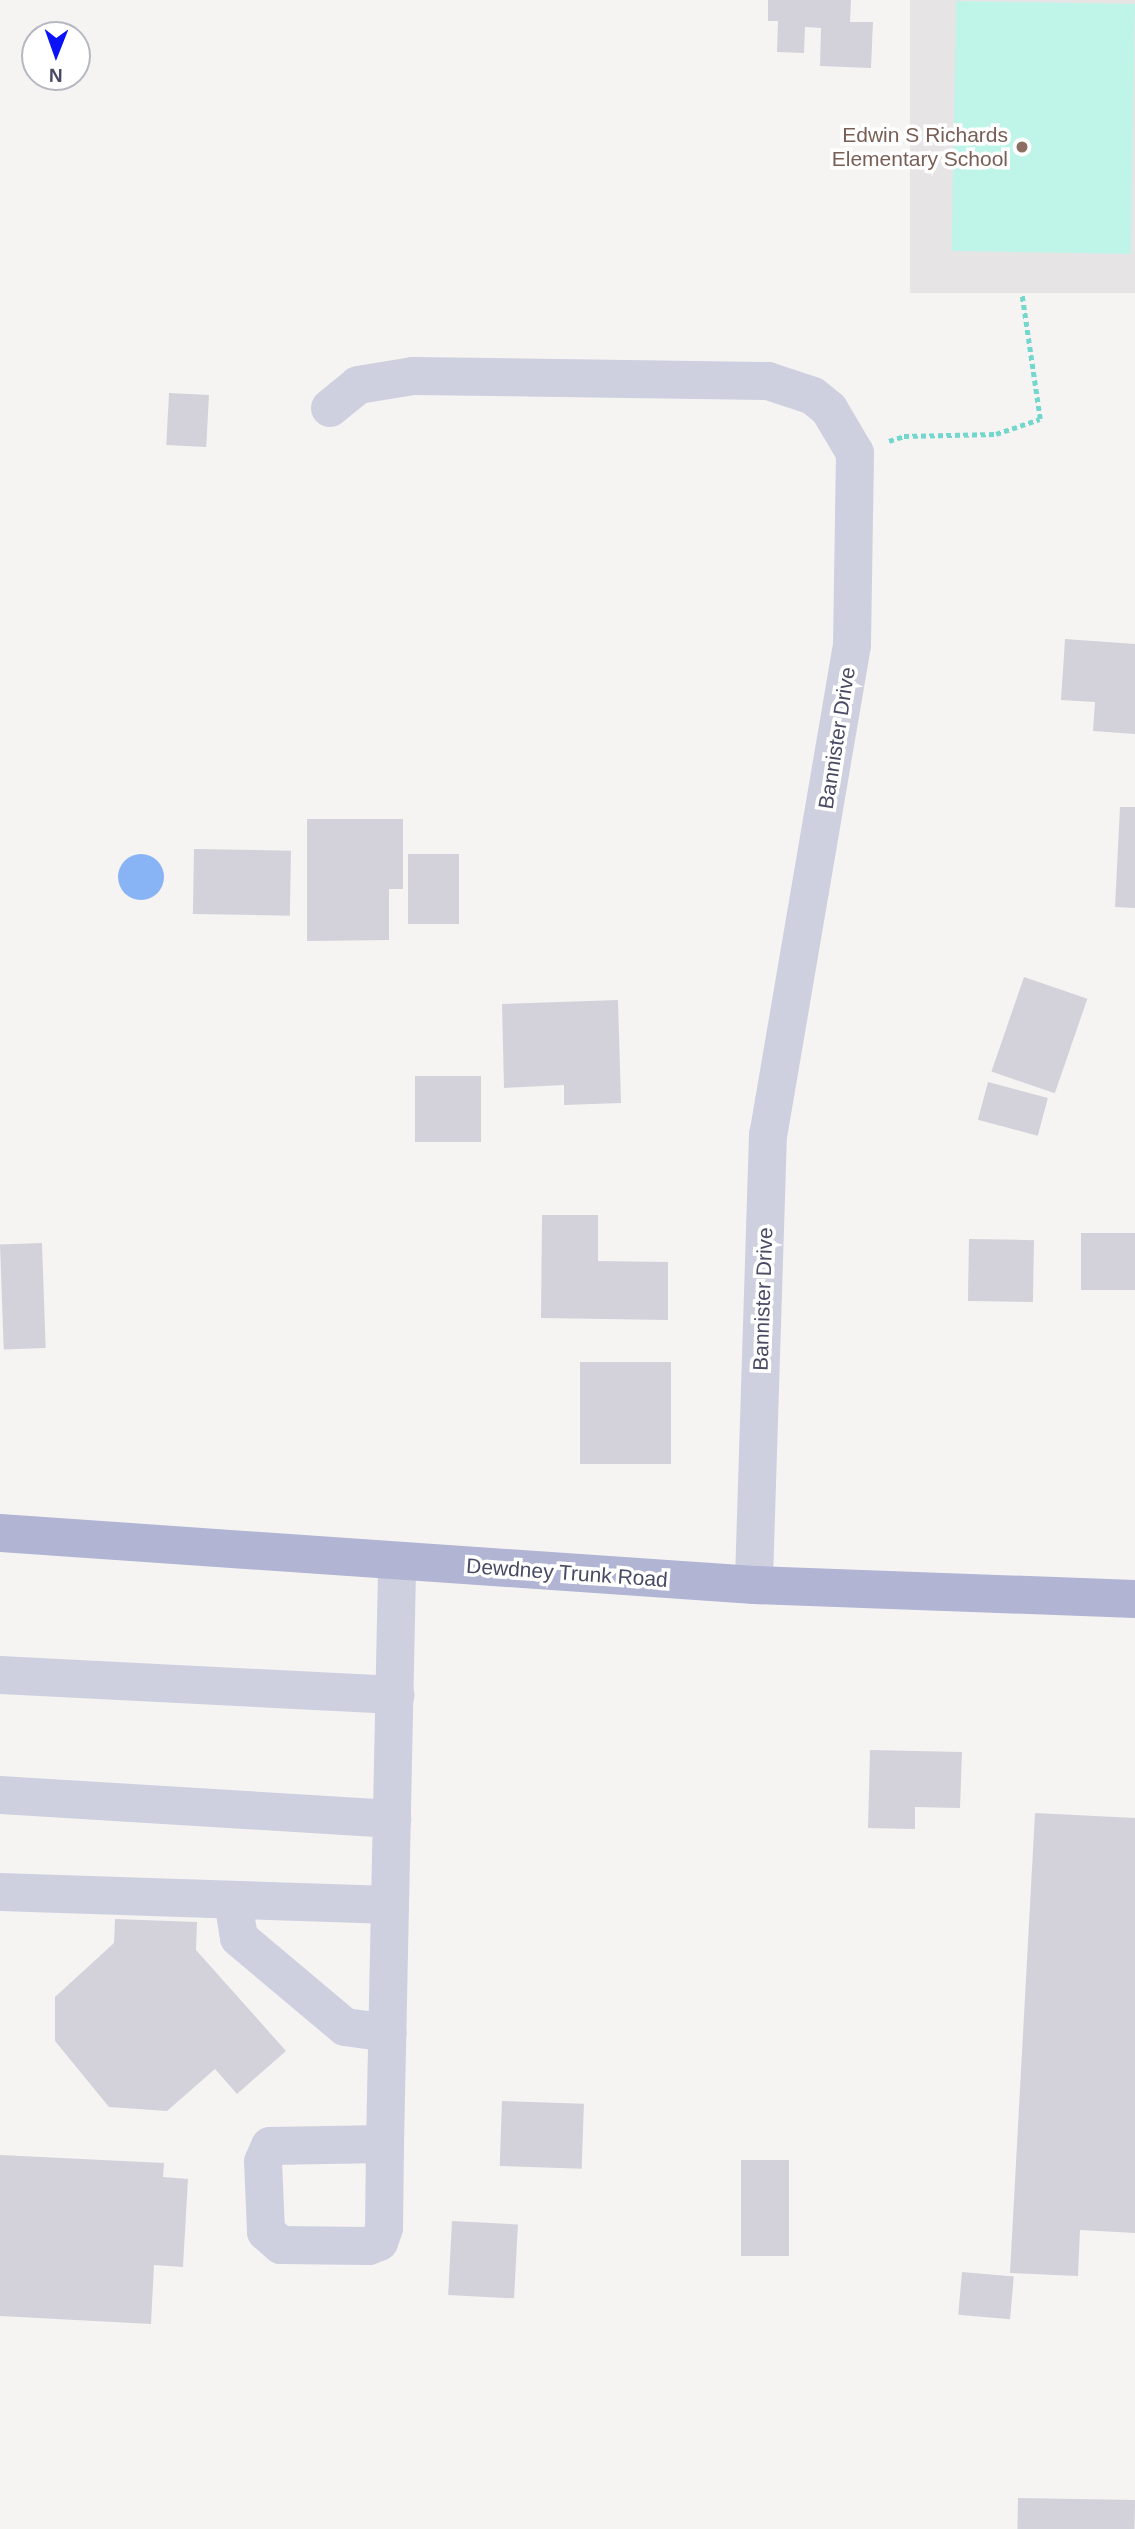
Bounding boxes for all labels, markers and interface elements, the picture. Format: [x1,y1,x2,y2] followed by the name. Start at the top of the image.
[21,21,91,91] north arrow
[49,65,63,86] text: N
[832,122,1008,172] place label: Edwin S Richards Elementary School
[1014,139,1030,155] marker: Edwin S Richards Elementary School
[813,665,861,811] street label: Bannister Drive
[748,1227,778,1371] street label: Bannister Drive
[465,1553,669,1593] street label: Dewdney Trunk Road

